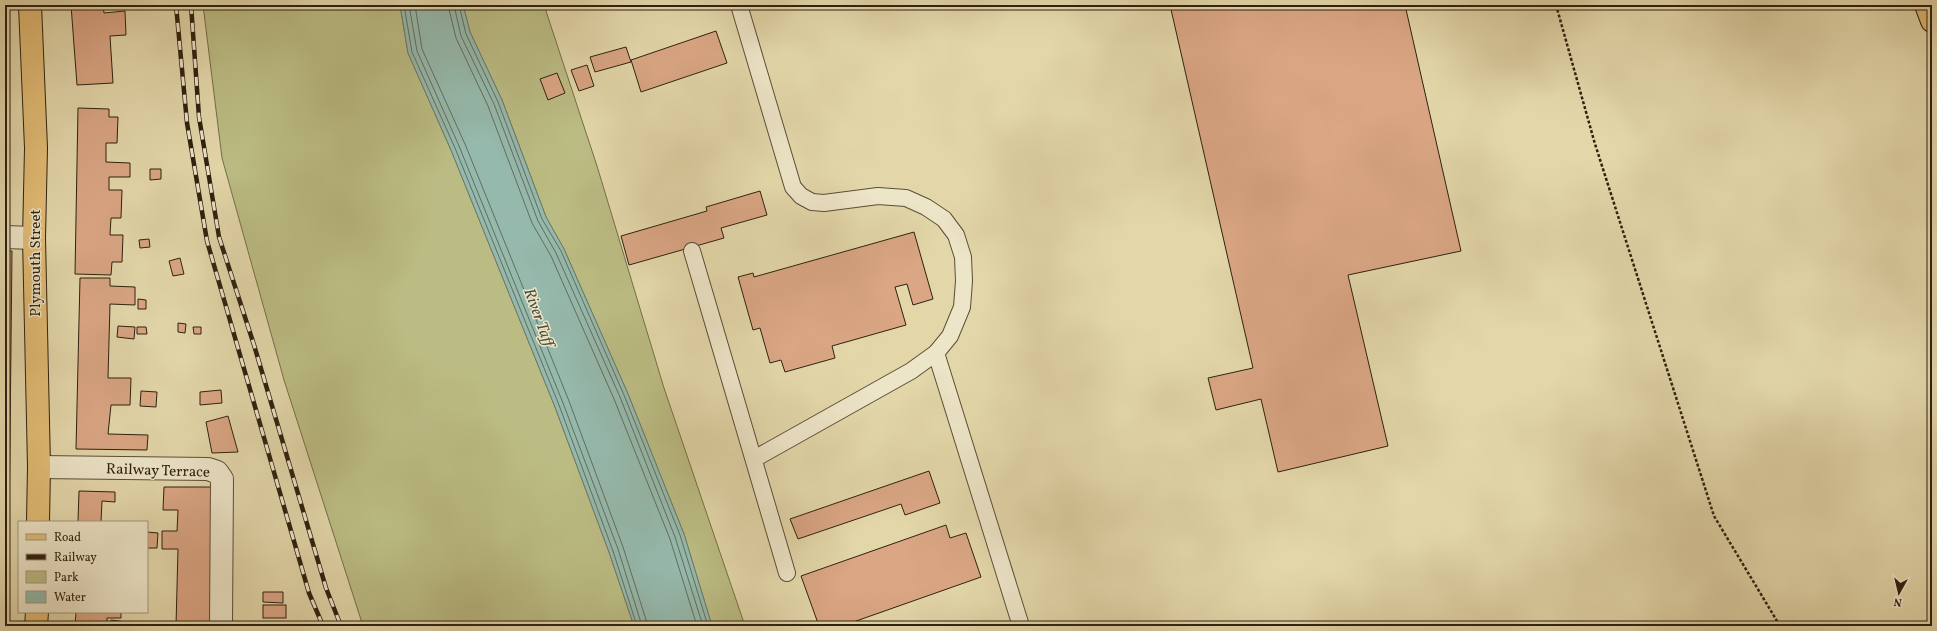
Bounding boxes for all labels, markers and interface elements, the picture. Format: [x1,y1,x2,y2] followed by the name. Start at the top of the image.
[26,209,47,317] street label: Plymouth Street
[517,285,560,353] water label: River Taff
[105,459,210,484] street label: Railway Terrace
[18,521,148,613] legend
[54,530,81,546] text: Road
[54,550,97,566] text: Railway
[54,570,79,586] text: Park
[1879,573,1919,613] north arrow
[54,590,86,606] text: Water
[1893,593,1903,609] text: N

